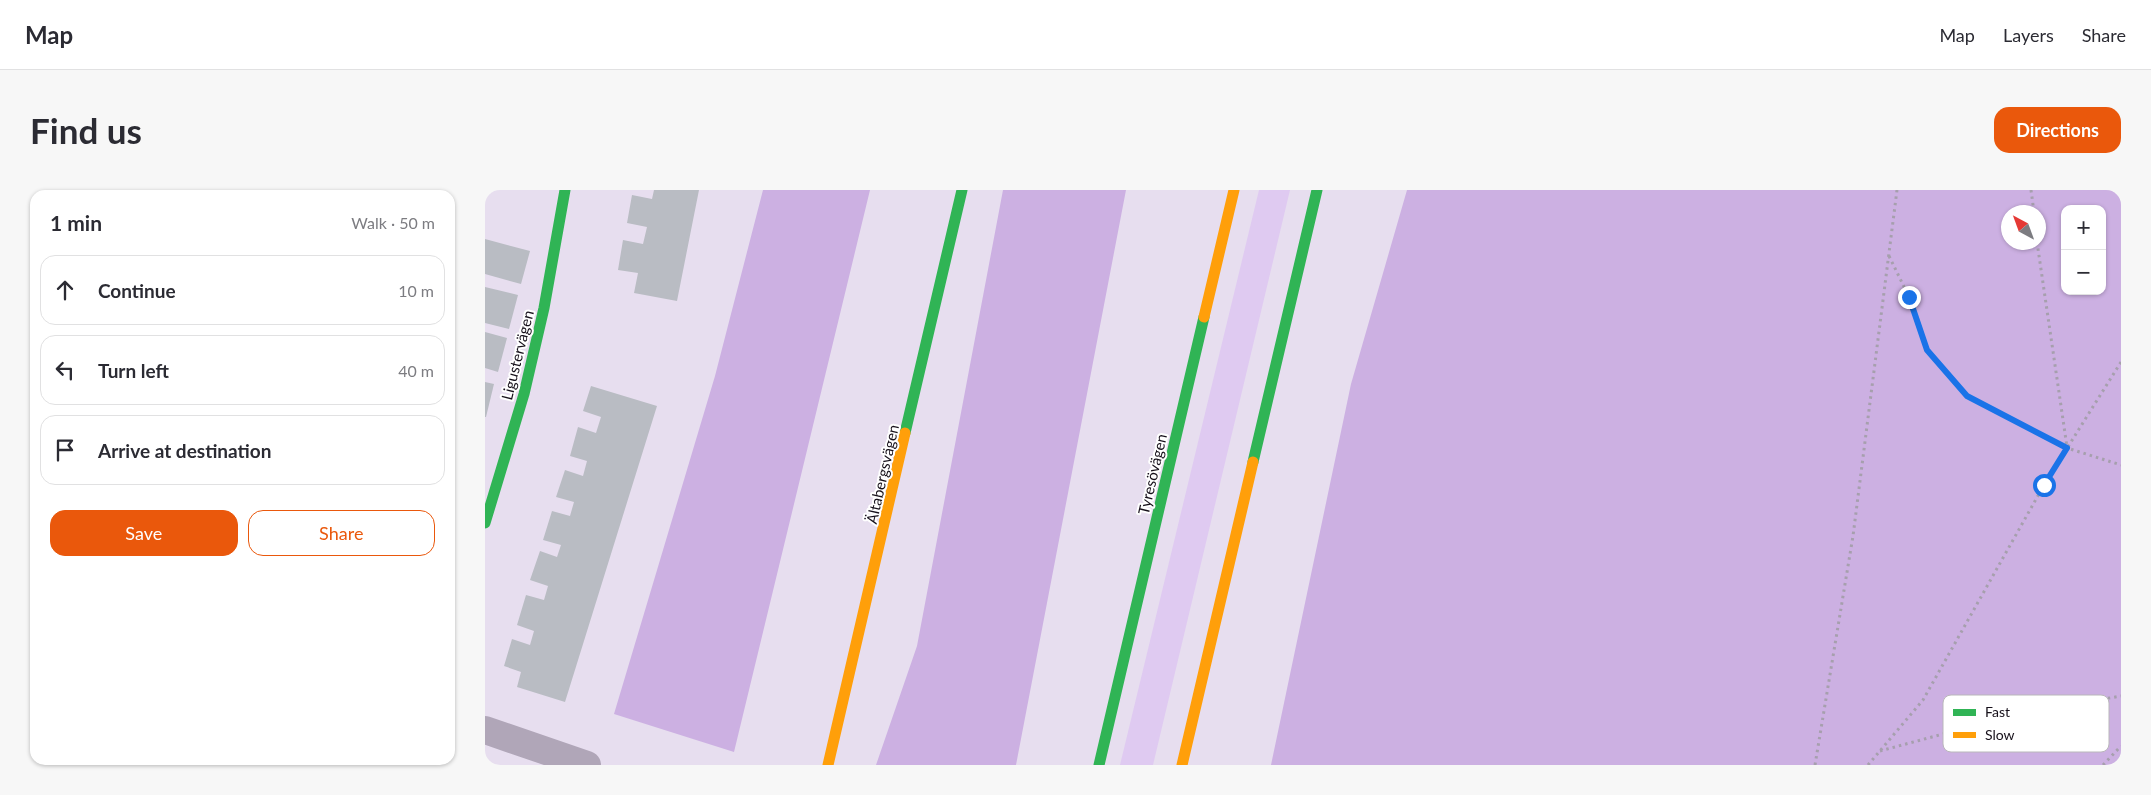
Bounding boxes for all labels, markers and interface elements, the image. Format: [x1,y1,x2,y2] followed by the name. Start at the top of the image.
[25,20,73,49] text: Map
[1939,24,1975,46] text: Map
[2003,24,2054,46] text: Layers
[2082,24,2126,46] text: Share
[1994,107,2121,153] button: Directions
[30,109,142,151] text: Find us
[2001,205,2046,250] north arrow
[2061,205,2106,295] map controls
[2061,205,2106,250] button: +
[50,210,102,235] text: 1 min
[351,213,435,232] text: Walk · 50 m
[2061,250,2106,295] button: −
[51,276,79,304] icon: ahead
[98,279,176,302] text: Continue
[398,281,434,300] text: 10 m
[1898,286,1921,309] route end
[497,308,537,402] street label: Ligustervägen
[51,356,79,384] icon: left
[98,359,169,382] text: Turn left
[398,361,434,380] text: 40 m
[862,423,902,525] street label: Ältabergsvägen
[1134,432,1170,516] street label: Tyresövägen
[51,436,79,464] icon: arrive
[98,439,271,462] text: Arrive at destination
[2033,474,2056,497] route start
[50,510,238,556] button: Save
[248,510,435,556] button: Share
[1943,695,2109,752] legend
[1985,703,2010,720] text: Fast
[1985,726,2015,743] text: Slow

